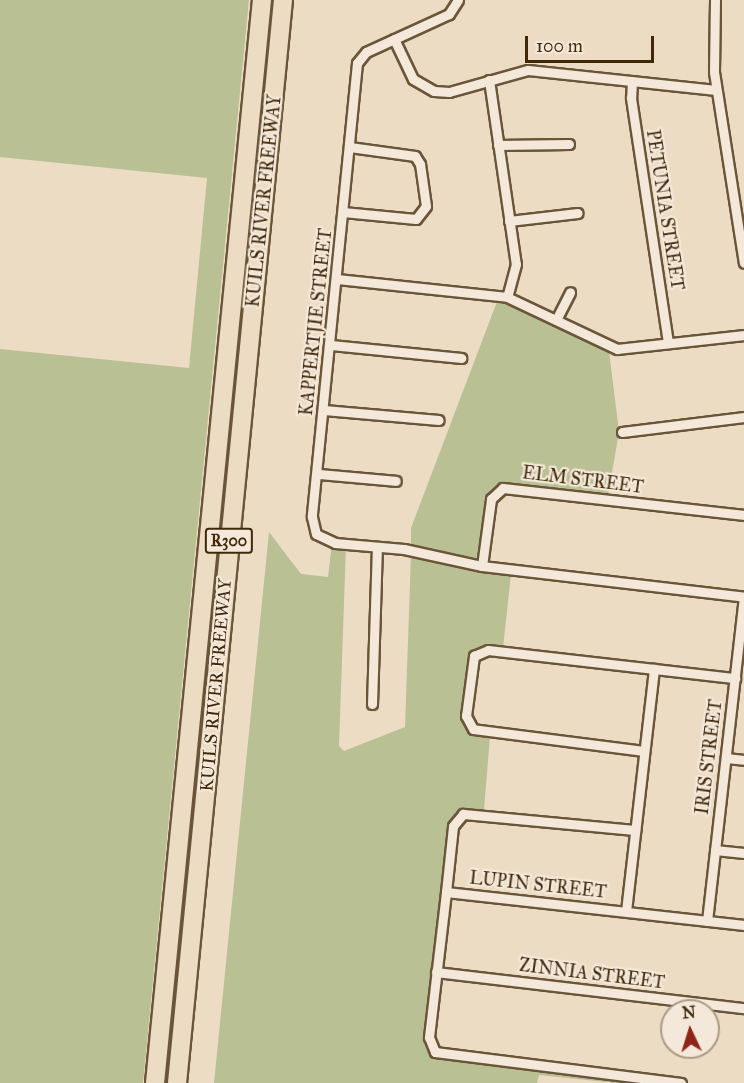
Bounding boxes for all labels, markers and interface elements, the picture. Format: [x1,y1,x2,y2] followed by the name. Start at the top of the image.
[528,24,657,62] scale bar
[536,35,583,57] text: 100 m
[242,94,286,308] street label: KUILS RIVER FREEWAY
[642,128,688,292] street label: PETUNIA STREET
[295,227,337,417] street label: KAPPERTJIE STREET
[521,462,645,498] street label: ELM STREET
[204,528,254,554] road number: R300
[196,578,236,792] street label: KUILS RIVER FREEWAY
[691,698,727,816] street label: IRIS STREET
[468,867,608,903] street label: LUPIN STREET
[518,954,666,994] street label: ZINNIA STREET
[660,999,720,1059] north arrow
[681,1003,696,1022] text: N

